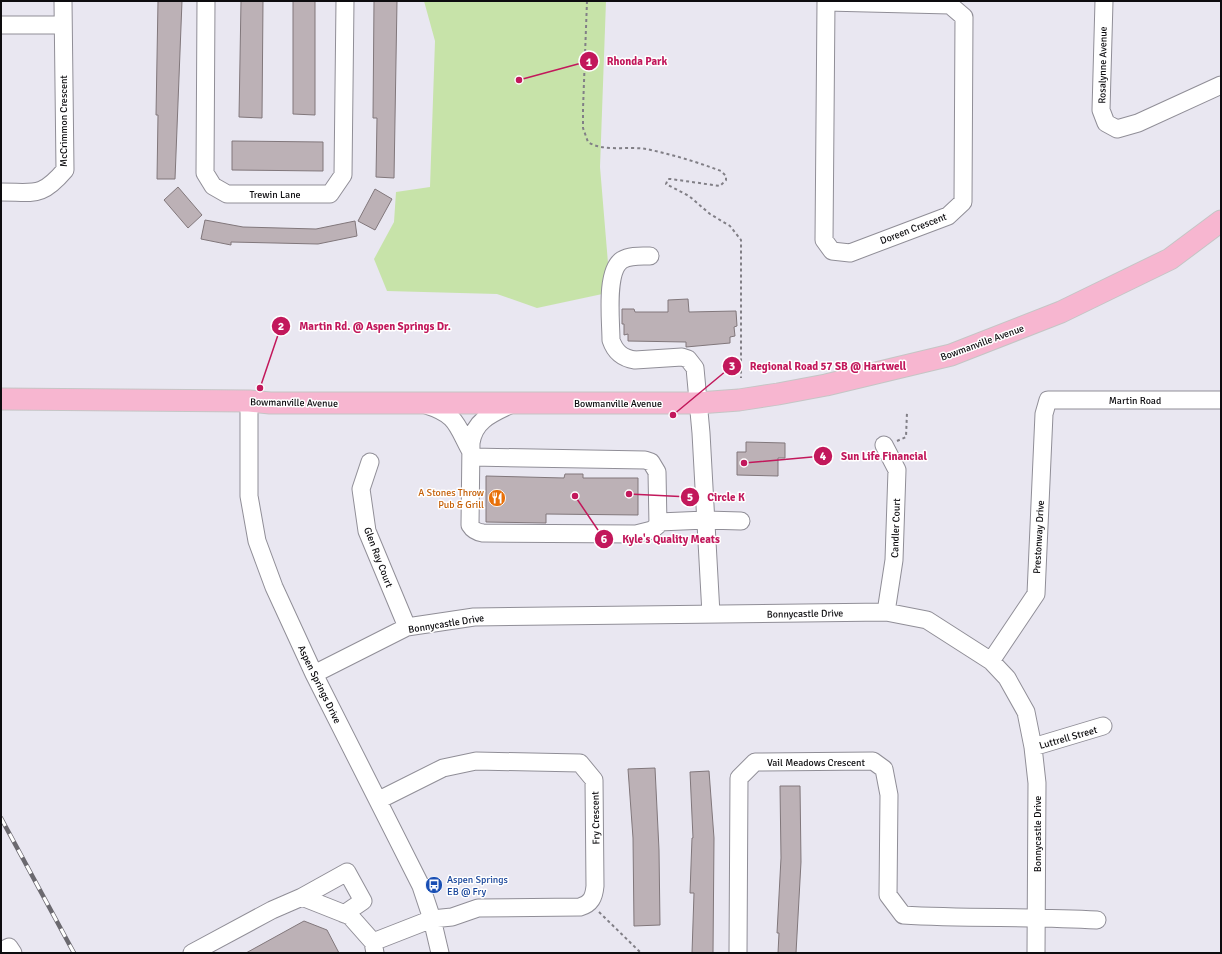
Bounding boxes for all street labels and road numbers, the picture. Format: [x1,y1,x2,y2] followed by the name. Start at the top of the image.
[1096,26,1110,104] street label: Rosalynne Avenue
[58,75,70,167] street label: McCrimmon Crescent
[249,189,301,201] street label: Trewin Lane
[878,211,949,247] street label: Doreen Crescent
[939,322,1026,364] street label: Bowmanville Avenue
[1109,395,1161,407] street label: Martin Road
[250,396,338,410] street label: Bowmanville Avenue
[574,398,662,410] street label: Bowmanville Avenue
[889,498,903,558] street label: Candler Court
[1031,500,1047,574] street label: Prestonway Drive
[361,525,395,590] street label: Glen Ray Court
[767,607,843,621] street label: Bonnycastle Drive
[407,612,485,636] street label: Bonnycastle Drive
[295,643,343,726] street label: Aspen Springs Drive
[1038,724,1099,752] street label: Luttrell Street
[767,757,866,769] street label: Vail Meadows Crescent
[590,791,602,845] street label: Fry Crescent
[1032,796,1044,872] street label: Bonnycastle Drive

